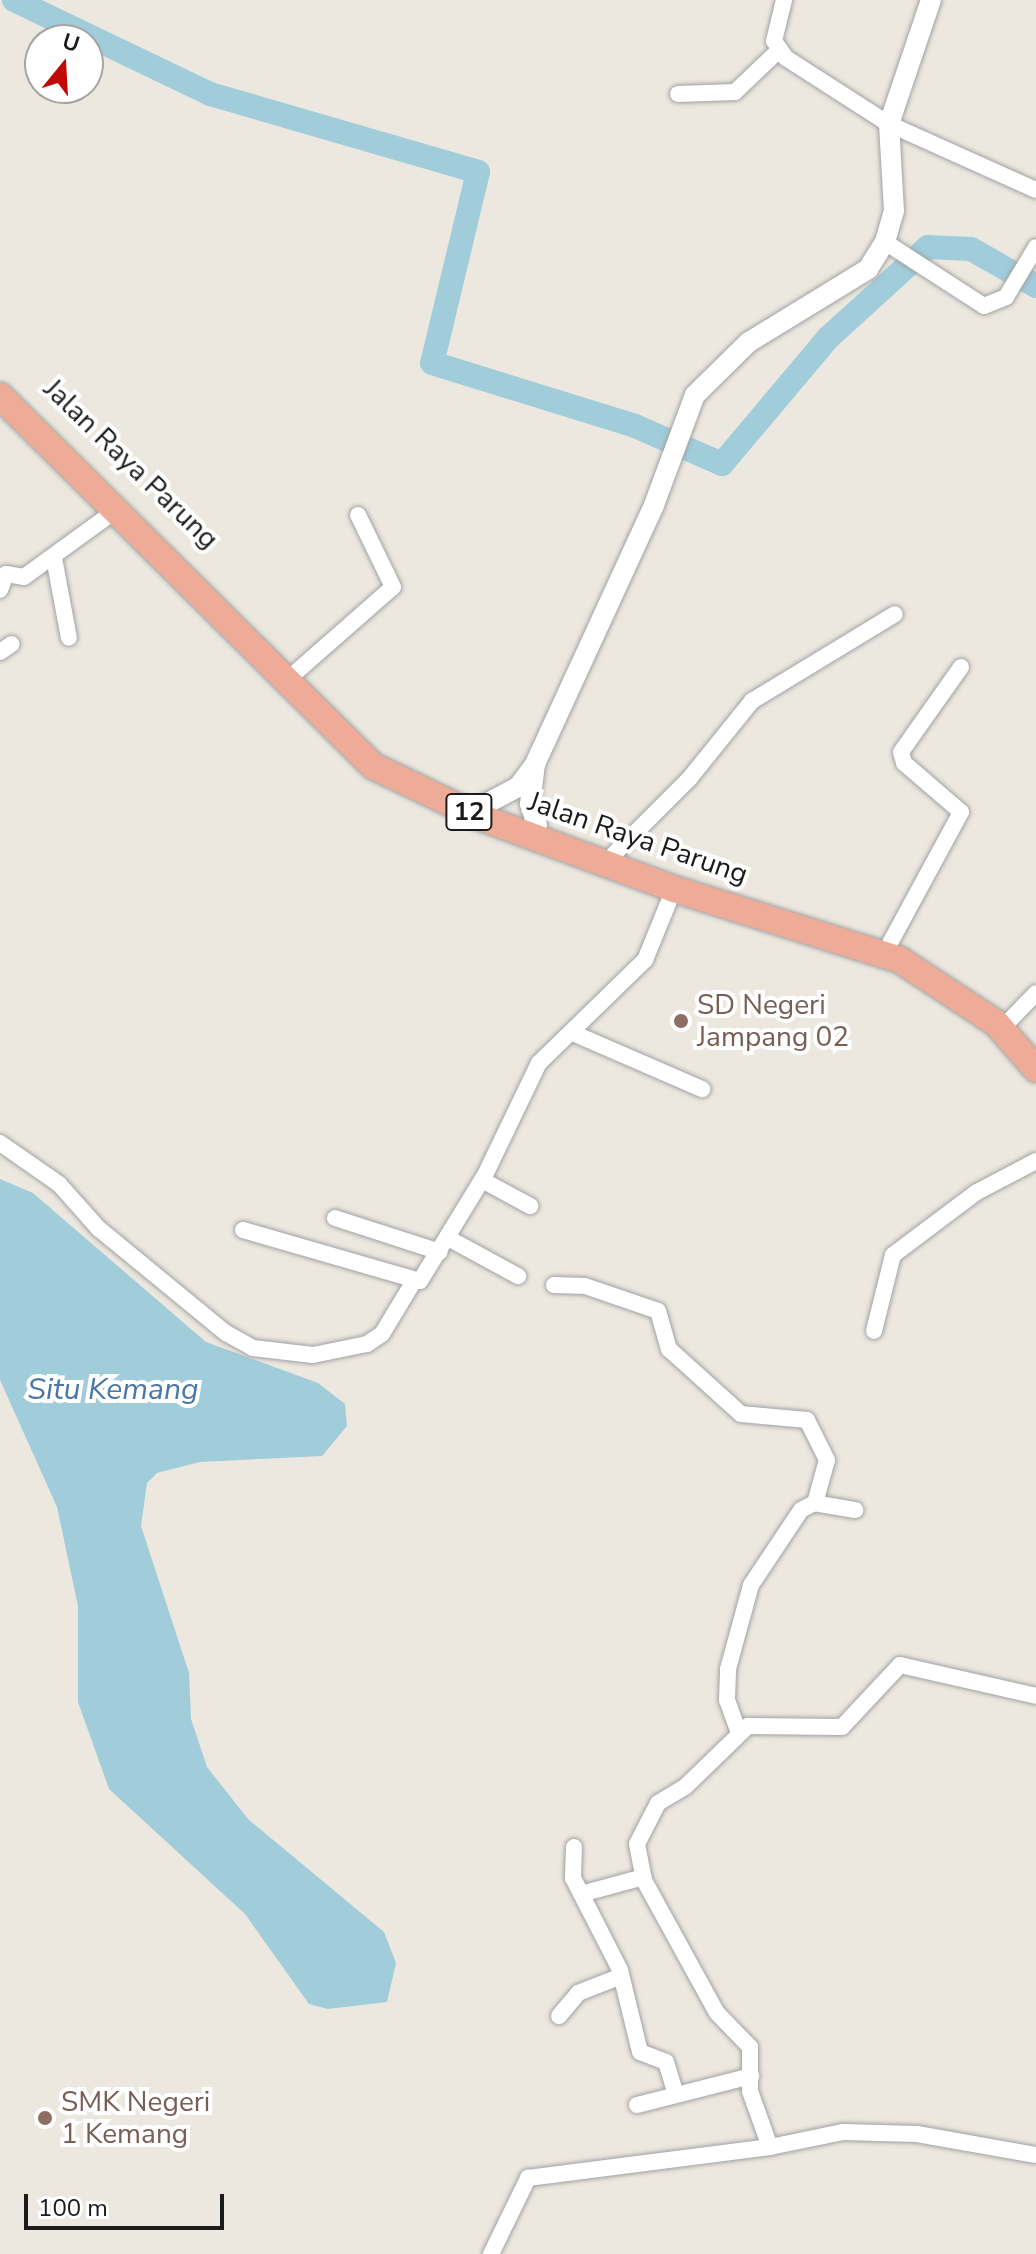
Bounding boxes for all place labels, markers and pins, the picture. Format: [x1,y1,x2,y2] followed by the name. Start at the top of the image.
[697,988,849,1054] place label: SD Negeri Jampang 02
[672,1012,690,1030] marker: SD Negeri Jampang 02
[61,2085,210,2151] place label: SMK Negeri 1 Kemang
[36,2109,54,2127] marker: SMK Negeri 1 Kemang

